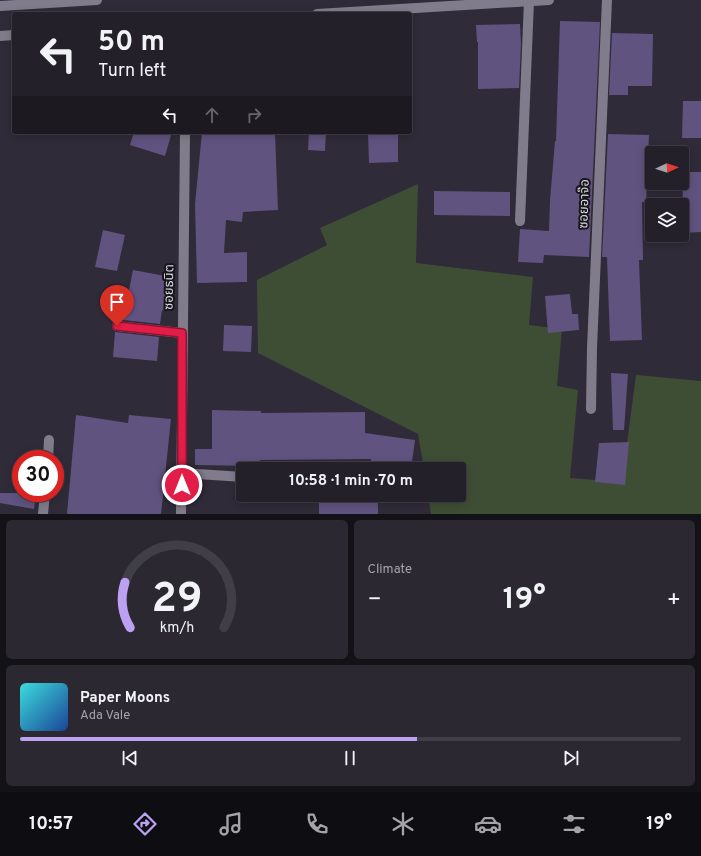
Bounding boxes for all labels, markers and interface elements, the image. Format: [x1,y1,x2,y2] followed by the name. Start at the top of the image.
[98,25,165,61] text: 50 m
[32,28,84,80] icon: left
[98,60,166,83] text: Turn left
[159,104,181,126] icon: left
[201,104,223,126] icon: ahead
[243,104,265,126] icon: right
[645,146,689,190] north arrow
[645,146,689,242] map controls
[576,179,594,229] street label: ซอยอาจ๊อ
[645,198,689,242] button: layers
[162,264,178,310] street label: ซอยธนิต
[100,285,134,326] pin
[106,291,128,313] icon: arrive
[12,450,64,502] speed limit sign: 30
[161,464,203,506] position arrow
[289,472,413,491] text: 10:58 · 1 min · 70 m
[368,562,412,578] text: Climate
[151,573,202,626] text: 29
[503,582,546,619] text: 19°
[368,587,382,614] text: −
[667,587,681,614] text: +
[159,618,194,636] text: km/h
[80,689,170,708] text: Paper Moons
[80,708,130,724] text: Ada Vale
[119,747,141,769] icon: previous
[339,747,361,769] icon: pause
[560,747,582,769] icon: next
[131,810,159,838] icon: directions
[217,810,245,838] icon: music
[303,810,331,838] icon: phone
[389,810,417,838] icon: climate
[474,810,502,838] icon: car
[560,810,588,838] icon: filters
[29,813,73,836] text: 10:57
[646,813,672,836] text: 19°

